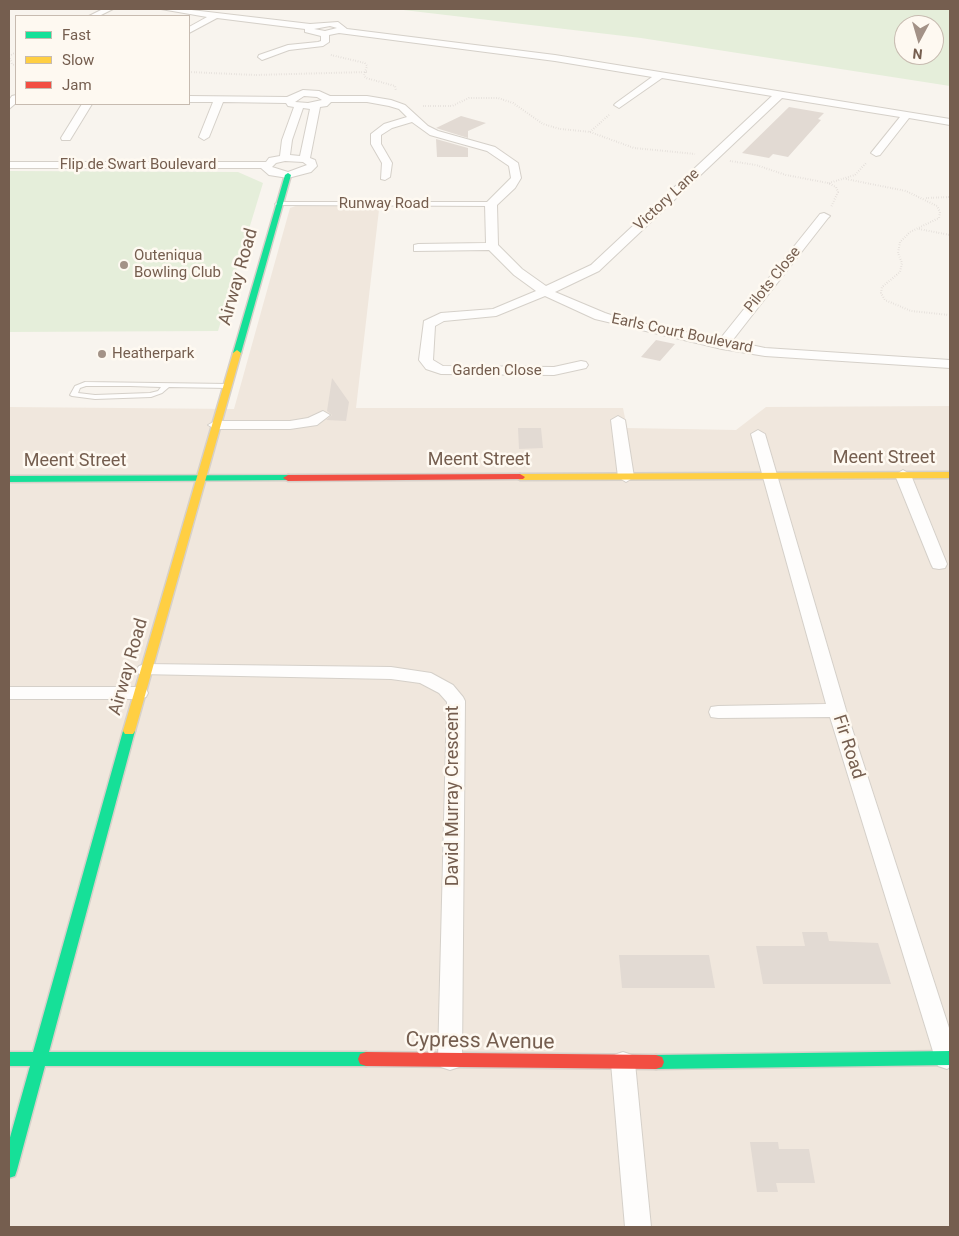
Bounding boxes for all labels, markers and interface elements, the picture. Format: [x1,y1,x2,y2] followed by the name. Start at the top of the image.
[15,15,190,105] legend
[894,15,944,65] north arrow
[62,26,91,44] text: Fast
[912,45,923,62] text: N
[62,51,94,69] text: Slow
[62,76,92,94] text: Jam
[60,156,216,174] street label: Flip de Swart Boulevard
[631,165,703,235] street label: Victory Lane
[339,195,429,213] street label: Runway Road
[215,226,263,328] street label: Airway Road
[741,244,805,316] street label: Pilots Close
[134,247,221,282] place label: Outeniqua Bowling Club
[118,259,130,271] marker: Outeniqua Bowling Club
[610,310,754,358] street label: Earls Court Boulevard
[112,345,194,363] place label: Heatherpark
[96,348,108,360] marker: Heatherpark
[452,362,542,380] street label: Garden Close
[833,447,935,469] street label: Meent Street
[428,449,530,471] street label: Meent Street
[24,450,126,472] street label: Meent Street
[105,616,153,718] street label: Airway Road
[442,706,464,886] street label: David Murray Crescent
[828,712,868,782] street label: Fir Road
[405,1028,555,1056] street label: Cypress Avenue

